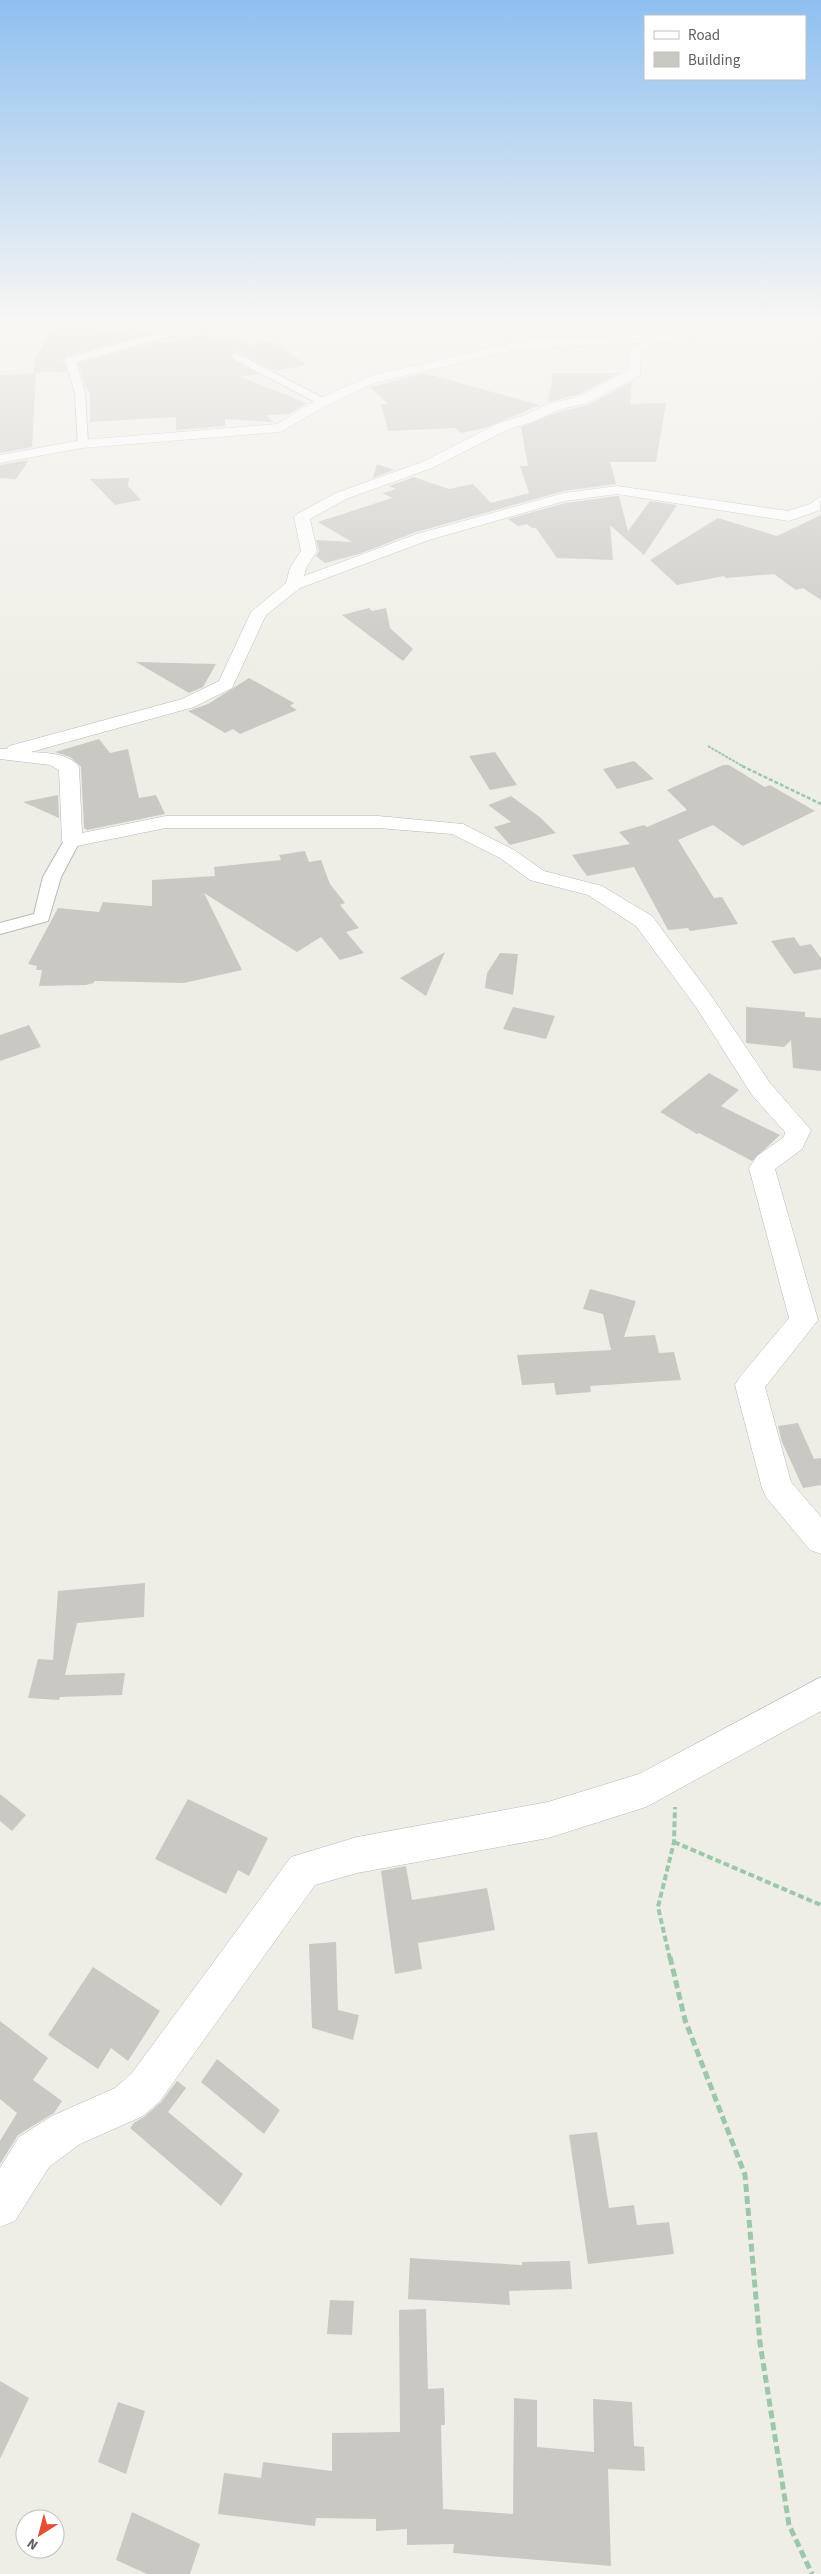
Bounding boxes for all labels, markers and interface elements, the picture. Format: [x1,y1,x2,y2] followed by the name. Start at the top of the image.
[644,15,806,80] legend
[688,25,720,46] text: Road
[688,50,741,71] text: Building
[15,2509,65,2559] north arrow
[23,2533,43,2555] text: N

